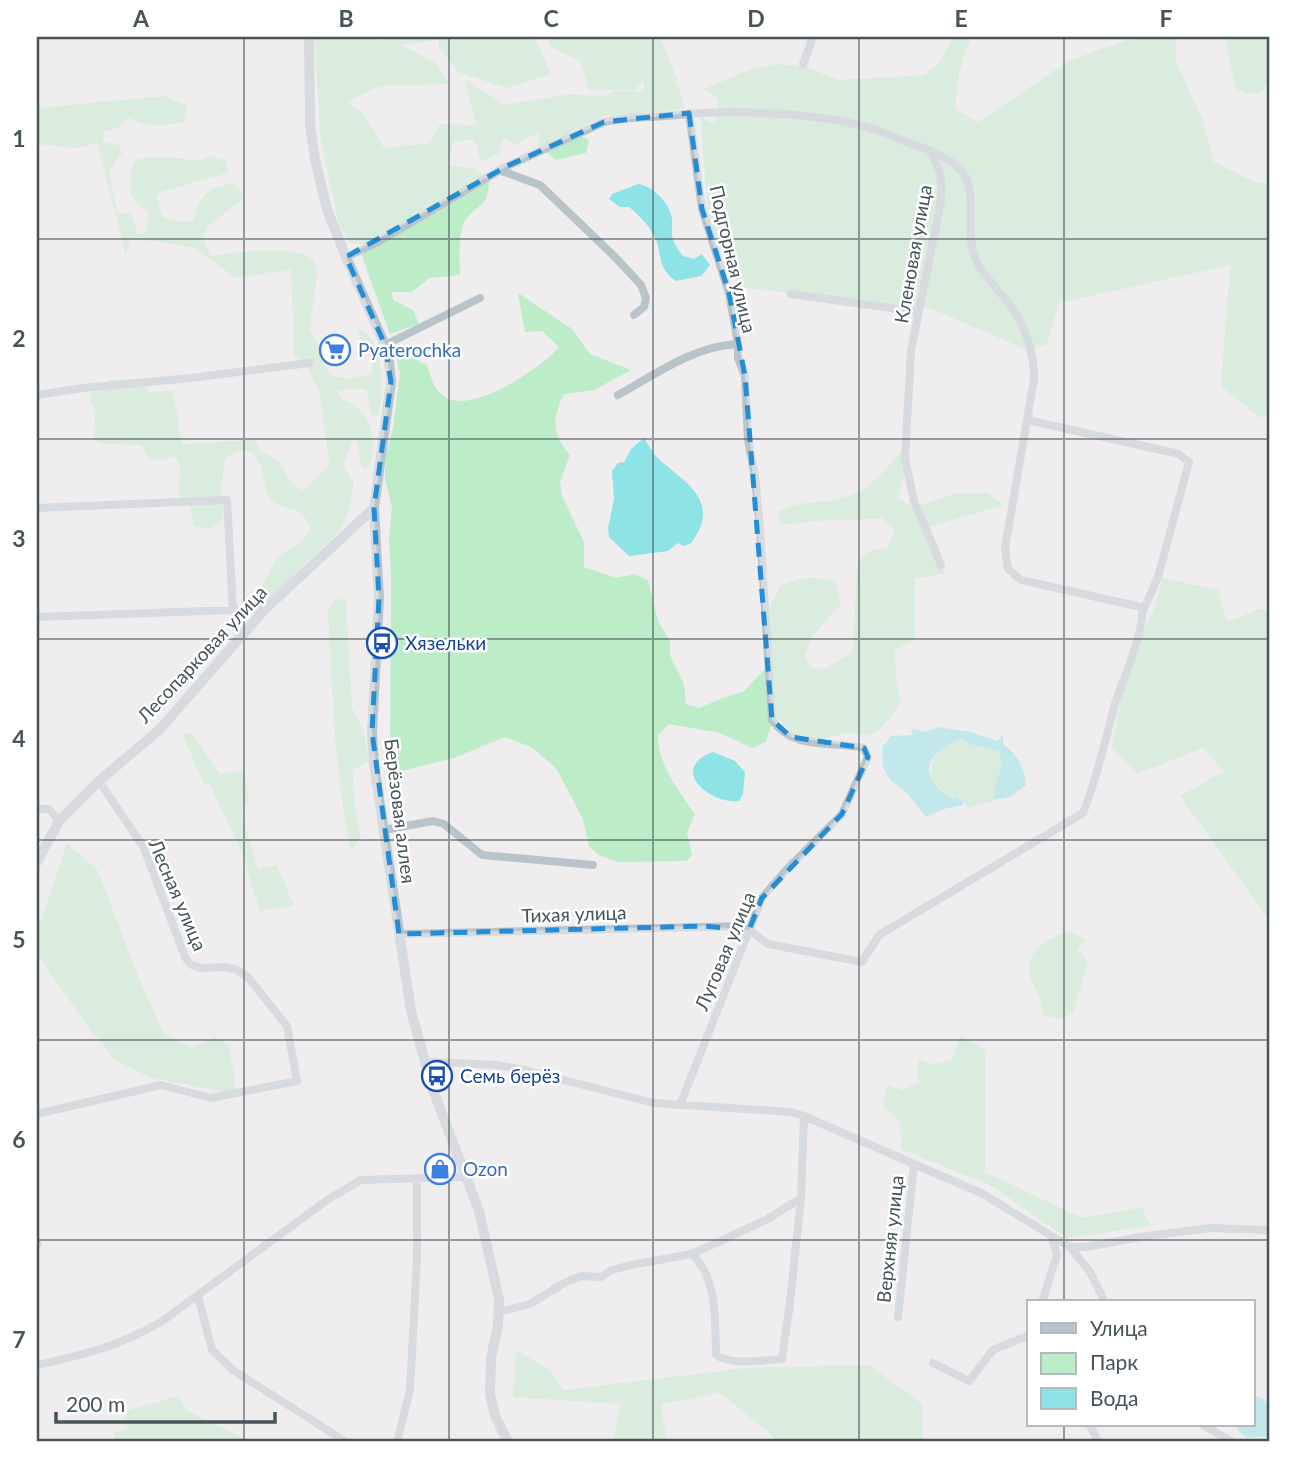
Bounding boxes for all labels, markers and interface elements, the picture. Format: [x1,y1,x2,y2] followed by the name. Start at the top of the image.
[132,4,150,32] text: A
[338,4,354,32] text: B
[543,4,559,32] text: C
[747,4,765,32] text: D
[954,4,968,32] text: E
[1159,4,1173,32] text: F
[12,124,26,152] text: 1
[705,183,762,335] street label: Подгорная улица
[889,183,936,325] street label: Кленовая улица
[12,324,26,352] text: 2
[318,333,352,367] supermarket icon: Pyaterochka
[358,338,461,361] place label: Pyaterochka
[12,524,26,552] text: 3
[131,580,271,728] street label: Лесопарковая улица
[365,626,399,660] bus stop icon: Хязельки
[405,631,486,654] place label: Хязельки
[12,724,26,752] text: 4
[380,737,421,885] street label: Берёзовая аллея
[144,835,212,954] street label: Лесная улица
[689,888,760,1014] street label: Луговая улица
[521,900,627,927] street label: Тихая улица
[12,925,26,953] text: 5
[420,1059,454,1093] bus stop icon: Семь берёз
[460,1064,560,1087] place label: Семь берёз
[12,1125,26,1153] text: 6
[423,1152,457,1186] shop icon: Ozon
[463,1157,508,1180] place label: Ozon
[871,1174,908,1304] street label: Верхняя улица
[1027,1300,1254,1426] legend
[1090,1315,1148,1340] text: Улица
[12,1325,26,1353] text: 7
[1090,1349,1138,1374] text: Парк
[56,1381,275,1425] scale bar
[1090,1385,1138,1410] text: Вода
[66,1391,125,1416] text: 200 m

